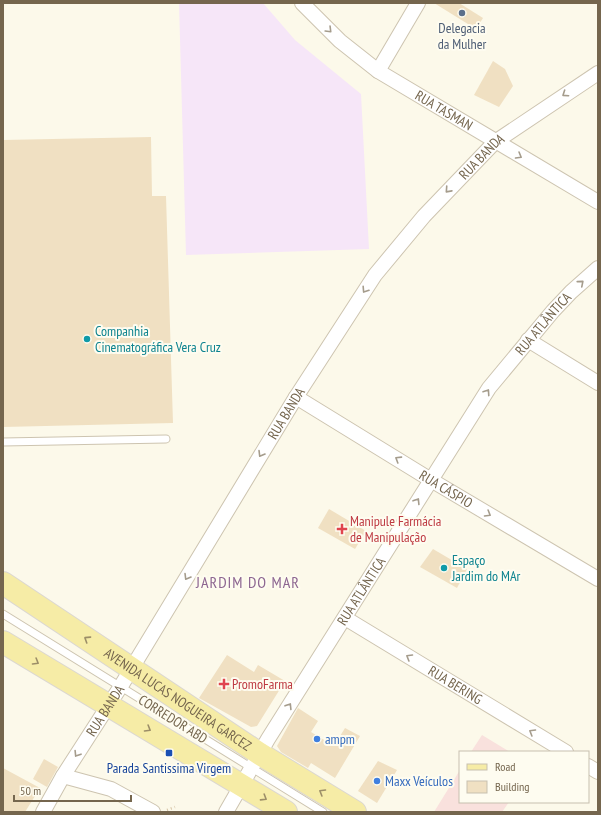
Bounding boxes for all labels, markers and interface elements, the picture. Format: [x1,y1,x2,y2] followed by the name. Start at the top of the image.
[457,8,467,18] marker: Delegacia da Mulher
[438,19,486,53] place label: Delegacia da Mulher
[324,26,332,33] one-way arrow
[412,86,476,134] street label: RUA TASMAN
[562,89,569,97] one-way arrow
[455,129,508,183] street label: RUA BANDA
[515,152,522,159] one-way arrow
[445,185,453,193] one-way arrow
[577,280,584,287] one-way arrow
[363,286,370,293] one-way arrow
[511,288,575,359] street label: RUA ATLÂNTICA
[95,322,221,356] place label: Companhia Cinematográfica Vera Cruz
[82,334,92,344] marker: Companhia Cinematográfica Vera Cruz
[263,384,309,443] street label: RUA BANDA
[482,389,489,396] one-way arrow
[259,450,266,457] one-way arrow
[395,457,402,464] one-way arrow
[416,466,476,512] street label: RUA CÁSPIO
[413,498,420,505] one-way arrow
[484,509,491,516] one-way arrow
[350,512,441,546] place label: Manipule Farmácia de Manipulação
[337,524,347,534] marker: Manipule Farmácia de Manipulação
[451,551,521,585] place label: Espaço Jardim do MAr
[333,553,390,629] street label: RUA ATLÂNTICA
[439,563,449,573] marker: Espaço Jardim do MAr
[195,572,300,592] district label: JARDIM DO MAR
[184,573,191,580] one-way arrow
[84,636,91,644] one-way arrow
[101,644,255,755] street label: AVENIDA LUCAS NOGUEIRA GARCEZ
[406,654,413,661] one-way arrow
[32,657,39,664] one-way arrow
[425,662,486,708] street label: RUA BERING
[232,675,293,693] place label: PromoFarma
[219,679,229,689] marker: PromoFarma
[82,681,129,740] street label: RUA BANDA
[135,691,211,747] street label: CORREDOR ABD
[284,703,292,710] one-way arrow
[144,724,151,731] one-way arrow
[529,729,536,736] one-way arrow
[325,730,355,748] place label: ampm
[312,734,322,744] marker: ampm
[164,748,174,758] marker: Parada Santissima Virgem
[74,750,82,757] one-way arrow
[459,751,589,803] legend
[107,759,231,777] place label: Parada Santissima Virgem
[495,759,515,774] text: Road
[385,772,453,790] place label: Maxx Veículos
[372,776,382,786] marker: Maxx Veículos
[14,777,131,803] scale bar
[495,779,530,794] text: Building
[20,783,41,798] text: 50 m
[319,789,326,796] one-way arrow
[260,794,267,801] one-way arrow

